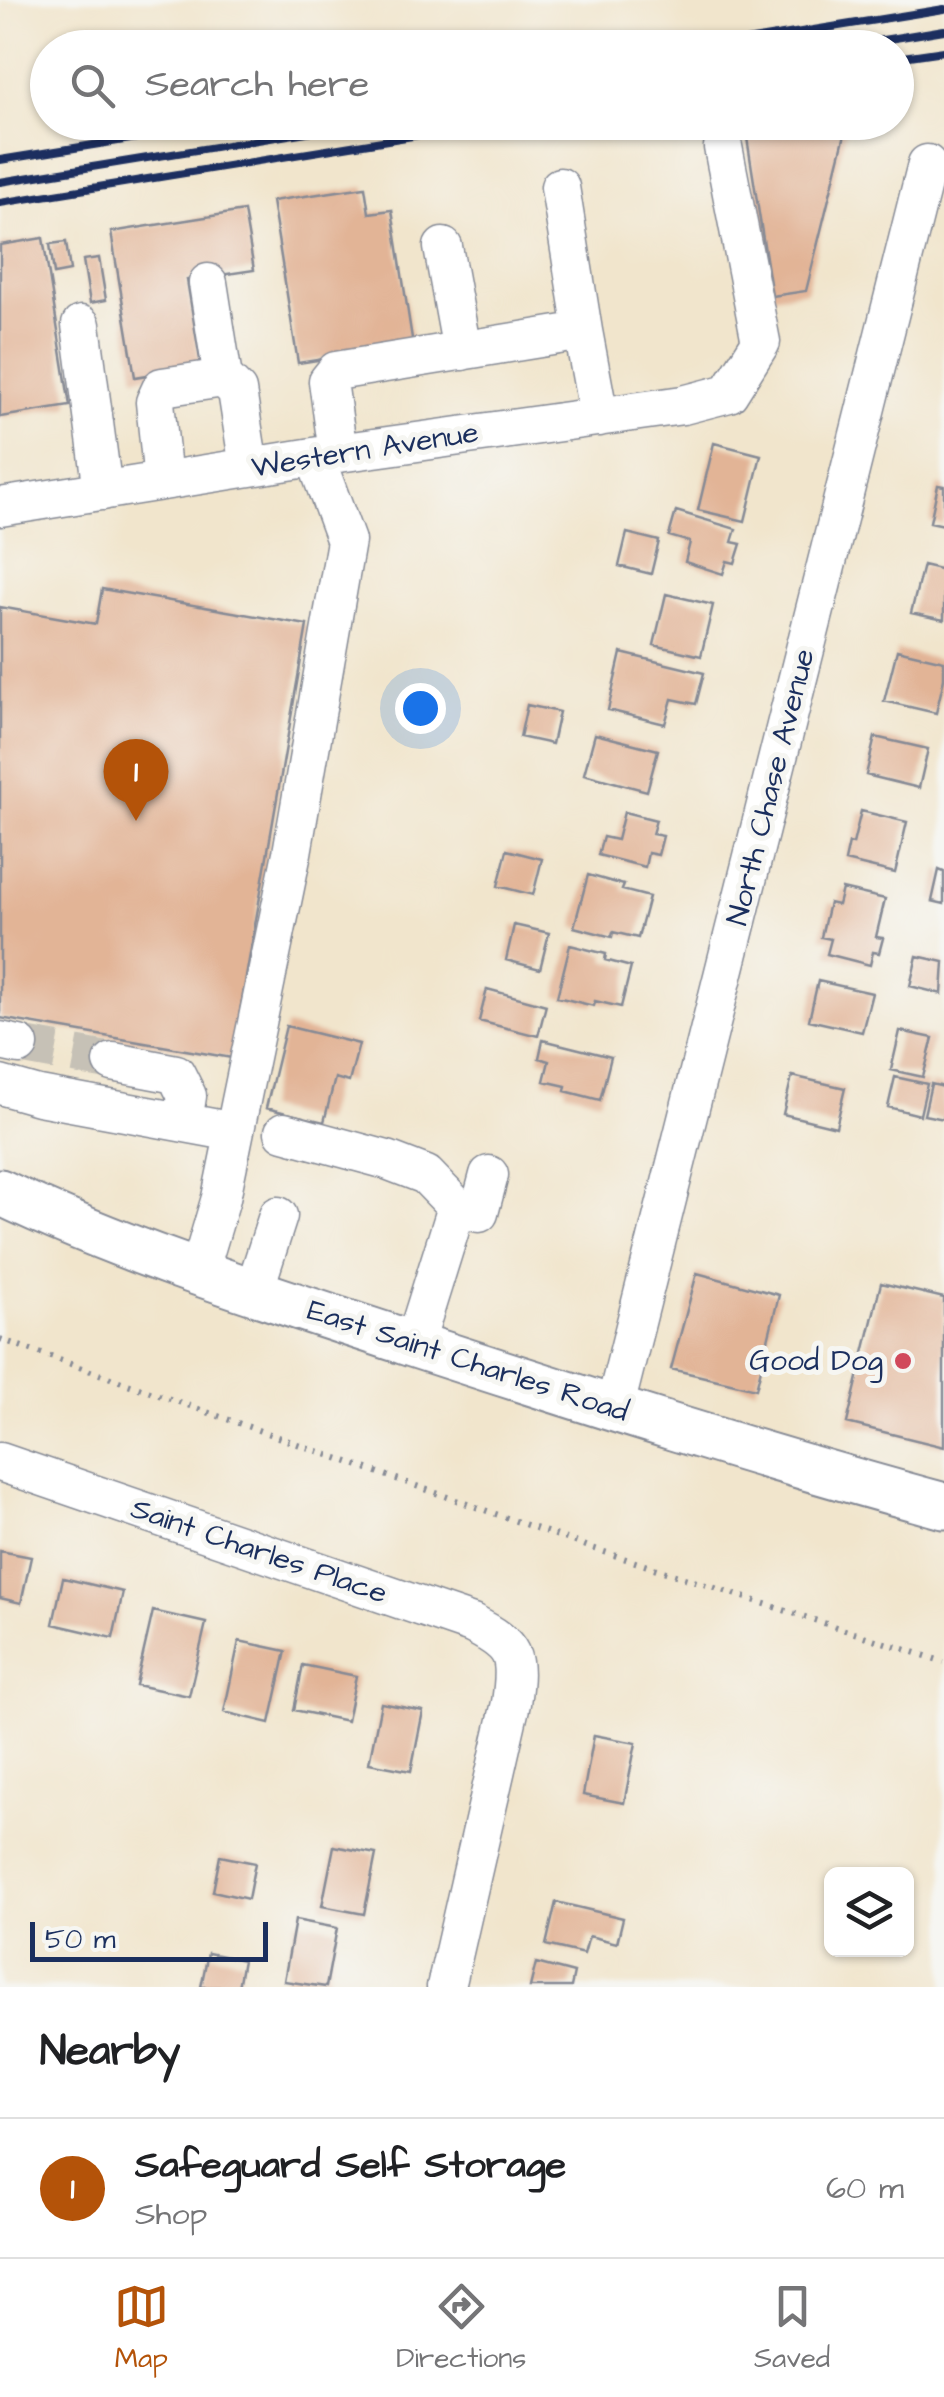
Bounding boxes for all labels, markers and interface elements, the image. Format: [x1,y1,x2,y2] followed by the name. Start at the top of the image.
[30,30,914,140] search box
[65,58,120,113] icon: search
[145,59,369,111] text: Search here
[249,411,481,489] street label: Western Avenue
[716,644,826,930] street label: North Chase Avenue
[395,683,446,734] your location
[104,738,168,821] pin: 1
[302,1289,634,1433] street label: East Saint Charles Road
[749,1340,883,1383] place label: Good Dog
[892,1350,914,1372] marker: Good Dog
[125,1487,393,1615] street label: Saint Charles Place
[824,1867,914,1957] map controls
[824,1867,914,1957] button: layers
[30,1917,268,1962] scale bar
[45,1920,116,1959] text: 50 m
[40,2023,180,2081] text: Nearby
[135,2140,566,2192] text: Safeguard Self Storage
[70,2166,75,2211] text: 1
[826,2166,904,2211] text: 60 m
[135,2192,207,2237] text: Shop
[114,2279,169,2378] tab: Map
[396,2279,526,2378] tab: Directions
[754,2279,830,2378] tab: Saved

